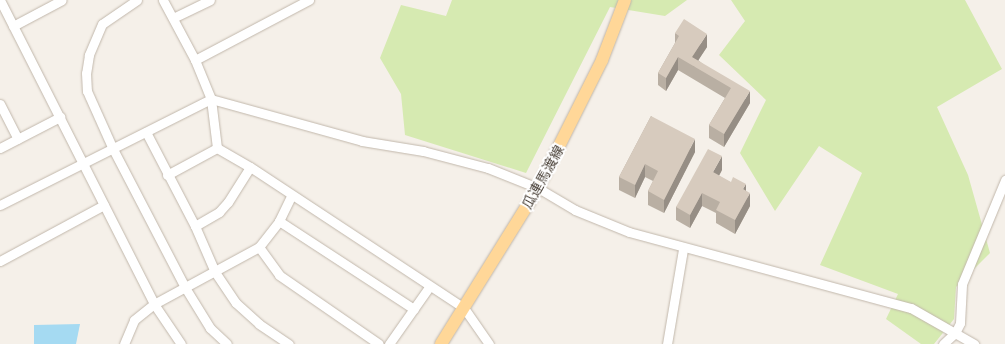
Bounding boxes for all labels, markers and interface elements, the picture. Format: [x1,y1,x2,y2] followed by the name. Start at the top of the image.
[519,142,567,212] street label: 瓜連馬渡線

